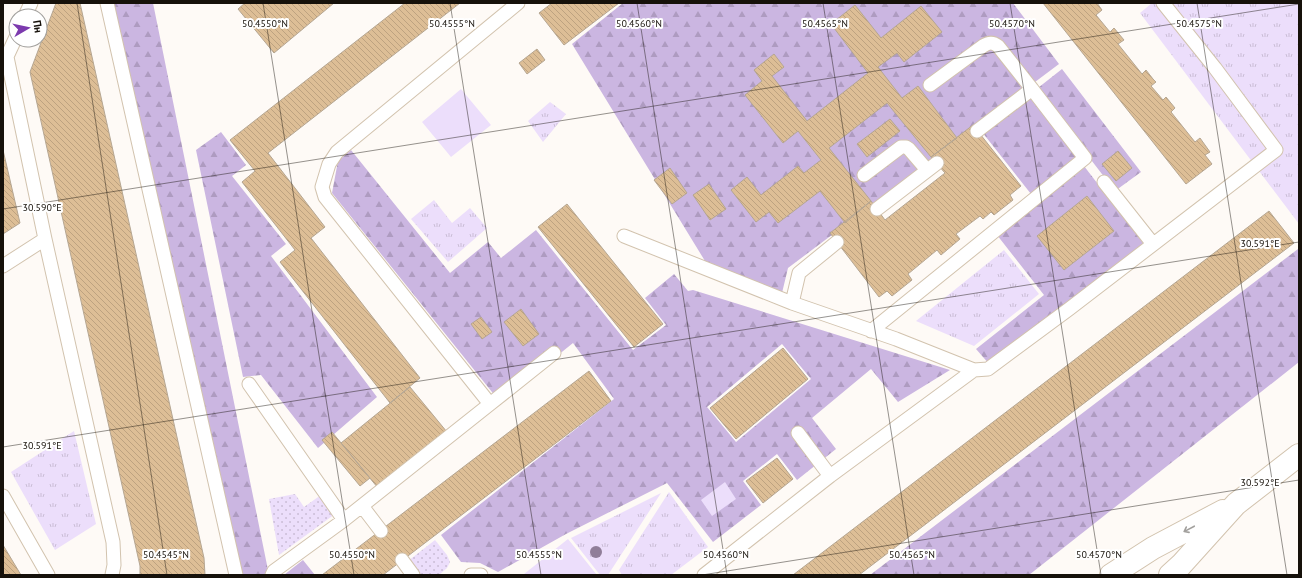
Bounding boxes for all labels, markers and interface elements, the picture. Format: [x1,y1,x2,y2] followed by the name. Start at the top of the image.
[8,8,48,48] north arrow
[242,17,288,30] text: 50.4550°N
[429,17,475,30] text: 50.4555°N
[616,17,662,30] text: 50.4560°N
[802,17,848,30] text: 50.4565°N
[989,17,1035,30] text: 50.4570°N
[1176,17,1222,30] text: 50.4575°N
[30,19,46,34] text: Пн
[23,201,62,214] text: 30.590°E
[1241,237,1280,250] text: 30.591°E
[23,439,62,452] text: 30.591°E
[1241,476,1280,489] text: 30.592°E
[1184,526,1196,533] one-way arrow
[143,548,189,561] text: 50.4545°N
[329,548,375,561] text: 50.4550°N
[516,548,562,561] text: 50.4555°N
[703,548,749,561] text: 50.4560°N
[889,548,935,561] text: 50.4565°N
[1076,548,1122,561] text: 50.4570°N

